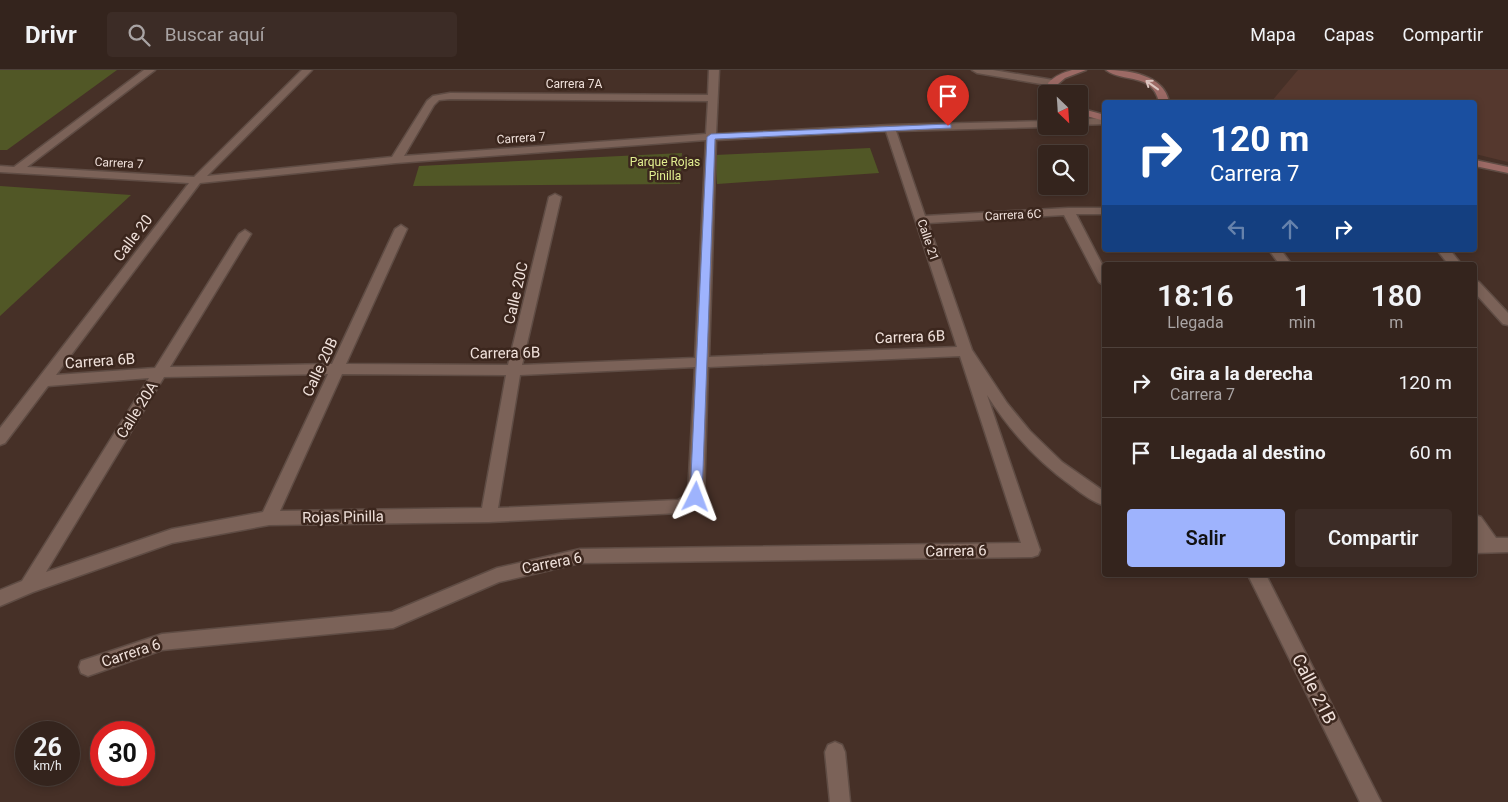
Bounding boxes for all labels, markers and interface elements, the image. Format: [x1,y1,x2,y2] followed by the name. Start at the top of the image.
[107,12,457,57] search box
[25,21,77,49] text: Drivr
[125,21,153,49] icon: search
[165,23,265,46] text: Buscar aquí
[1250,24,1296,45] text: Mapa
[1324,24,1374,45] text: Capas
[1402,24,1483,45] text: Compartir
[927,75,969,126] pin
[546,77,602,91] street label: Carrera 7A
[1145,80,1159,90] one-way arrow
[934,82,962,110] icon: arrive
[1038,85,1088,135] north arrow
[1038,85,1088,195] map controls
[1210,119,1309,160] text: 120 m
[1127,120,1192,185] icon: right
[496,129,546,147] street label: Carrera 7
[1038,145,1088,195] button: search
[94,155,144,171] street label: Carrera 7
[630,155,700,183] park label: Parque Rojas Pinilla
[1210,161,1299,186] text: Carrera 7
[984,207,1042,223] street label: Carrera 6C
[110,211,156,265] street label: Calle 20
[1223,215,1251,243] icon: left
[1276,215,1304,243] icon: ahead
[1329,215,1357,243] icon: right
[914,217,942,263] street label: Calle 21
[500,260,532,326] street label: Calle 20C
[1157,278,1234,313] text: 18:16
[1294,278,1311,313] text: 1
[1371,278,1422,313] text: 180
[1167,313,1224,332] text: Llegada
[1289,313,1316,332] text: min
[1389,313,1403,332] text: m
[875,327,945,347] street label: Carrera 6B
[299,335,341,399] street label: Calle 20B
[470,343,540,363] street label: Carrera 6B
[64,350,136,372] street label: Carrera 6B
[1170,362,1313,385] text: Gira a la derecha
[1127,369,1155,397] icon: right
[1399,371,1452,394] text: 120 m
[113,378,162,442] street label: Calle 20A
[1170,385,1235,404] text: Carrera 7
[1127,439,1155,467] icon: arrive
[1170,441,1326,464] text: Llegada al destino
[1409,441,1452,464] text: 60 m
[669,470,721,522] position arrow
[302,507,384,527] street label: Rojas Pinilla
[1127,509,1285,567] button: Salir
[1295,509,1452,567] button: Compartir
[925,541,987,561] street label: Carrera 6
[520,548,584,578] street label: Carrera 6
[99,635,163,671] street label: Carrera 6
[1288,650,1341,727] street label: Calle 21B
[90,721,155,786] speed limit sign: 30
[33,733,62,762] text: 26
[33,759,62,773] text: km/h

